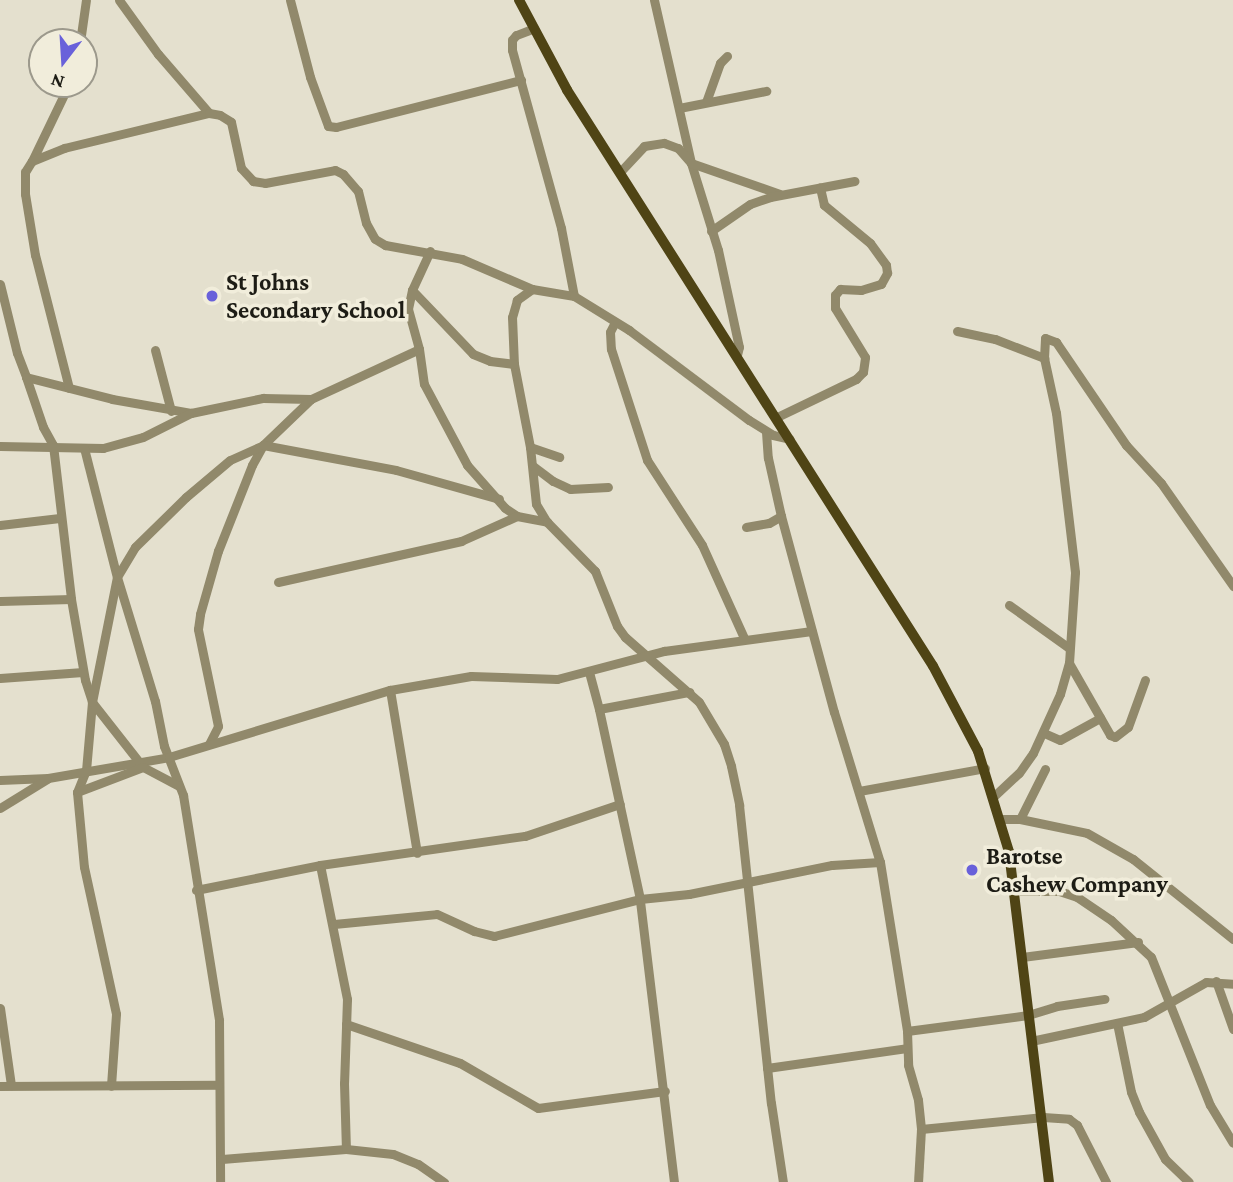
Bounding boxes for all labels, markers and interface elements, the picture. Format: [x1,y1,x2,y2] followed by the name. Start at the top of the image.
[28,28,98,98] north arrow
[48,70,67,94] text: N
[226,268,405,324] place label: St Johns Secondary School
[204,288,220,304] marker: St Johns Secondary School
[986,842,1168,898] place label: Barotse Cashew Company
[964,862,980,878] marker: Barotse Cashew Company

